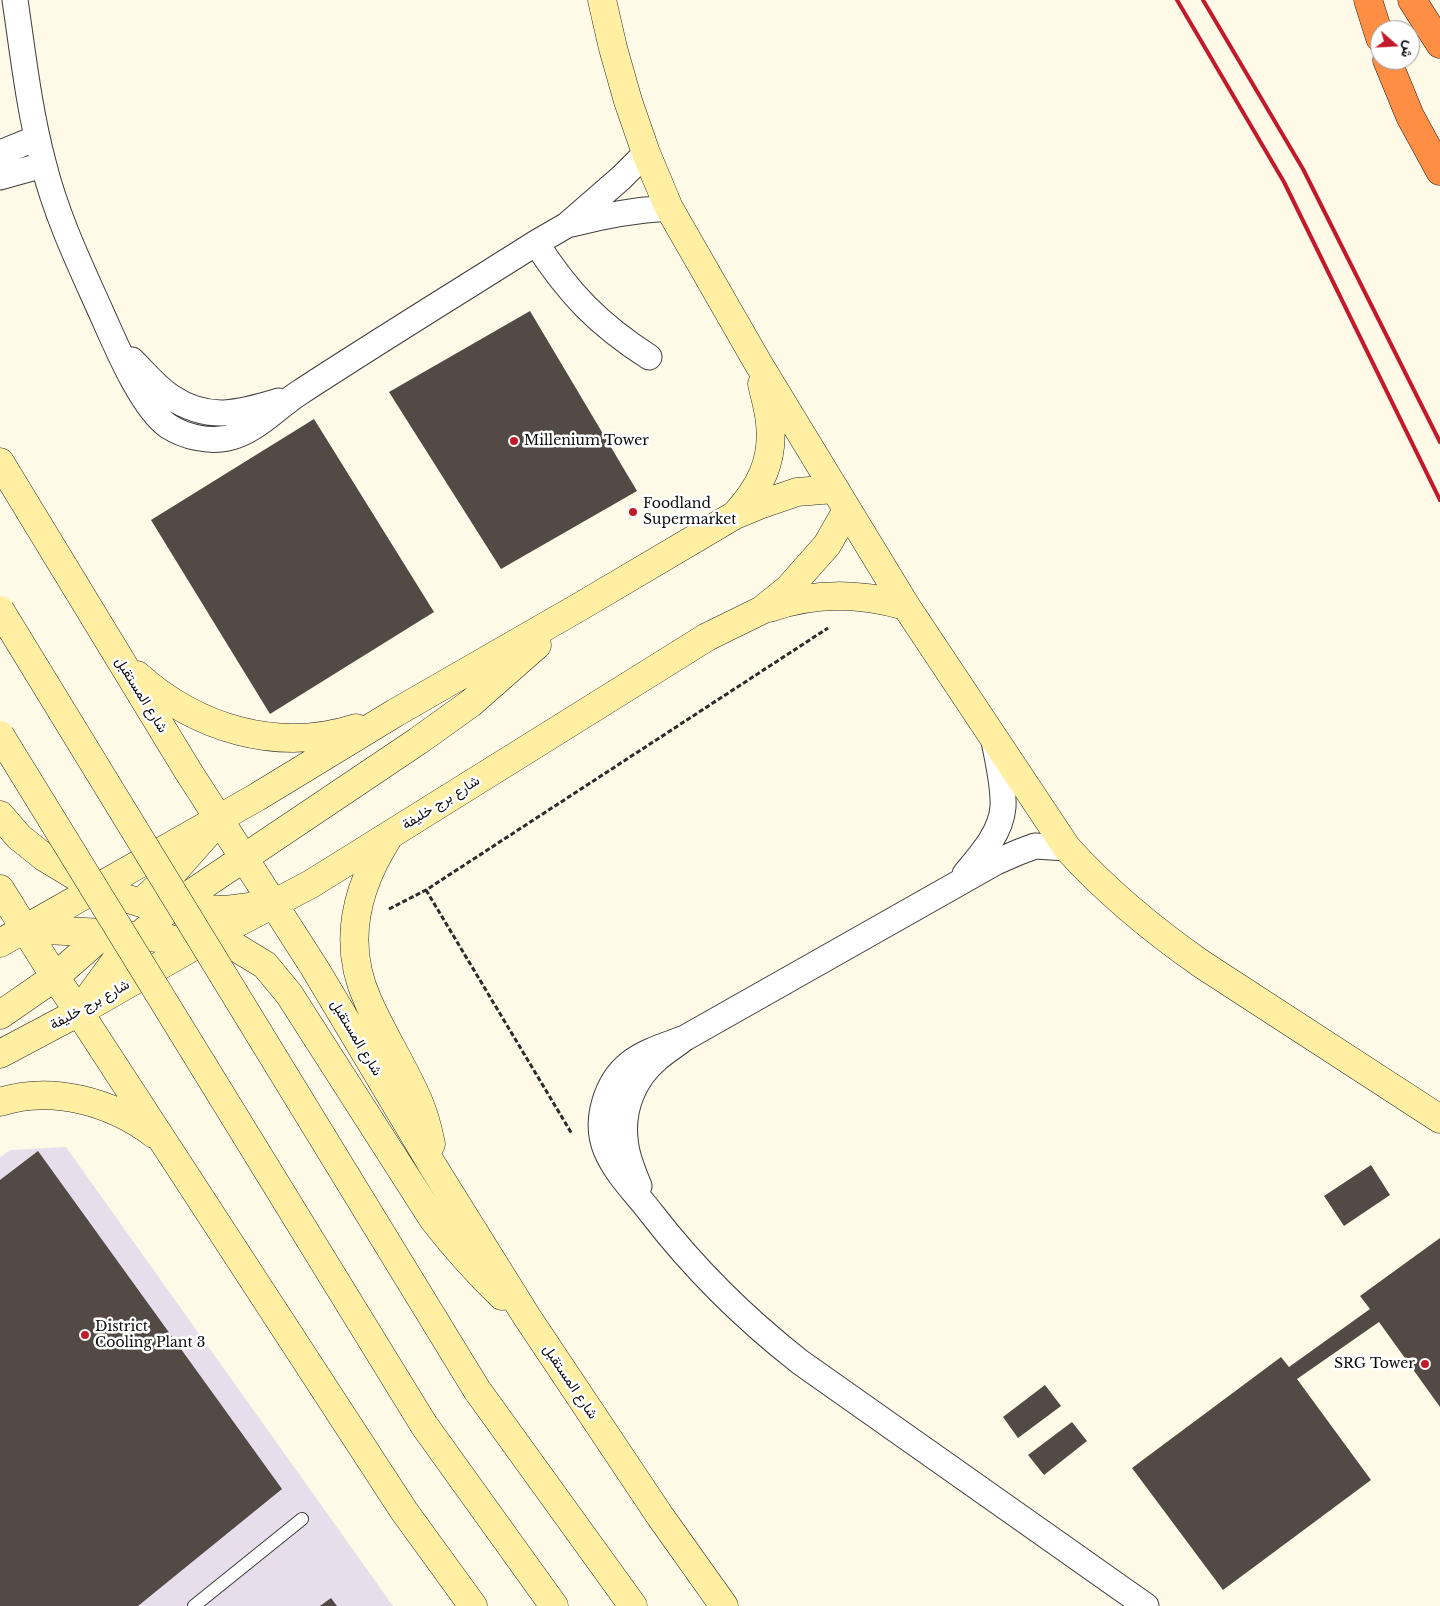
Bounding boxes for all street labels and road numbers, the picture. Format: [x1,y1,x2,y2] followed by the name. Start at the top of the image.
[111,654,171,736] street label: شارع المستقبل
[399,772,483,834] street label: شارع برج خليفة
[47,976,133,1034] street label: شارع برج خليفة
[327,997,385,1079] street label: شارع المستقبل
[539,1342,601,1422] street label: شارع المستقبل

